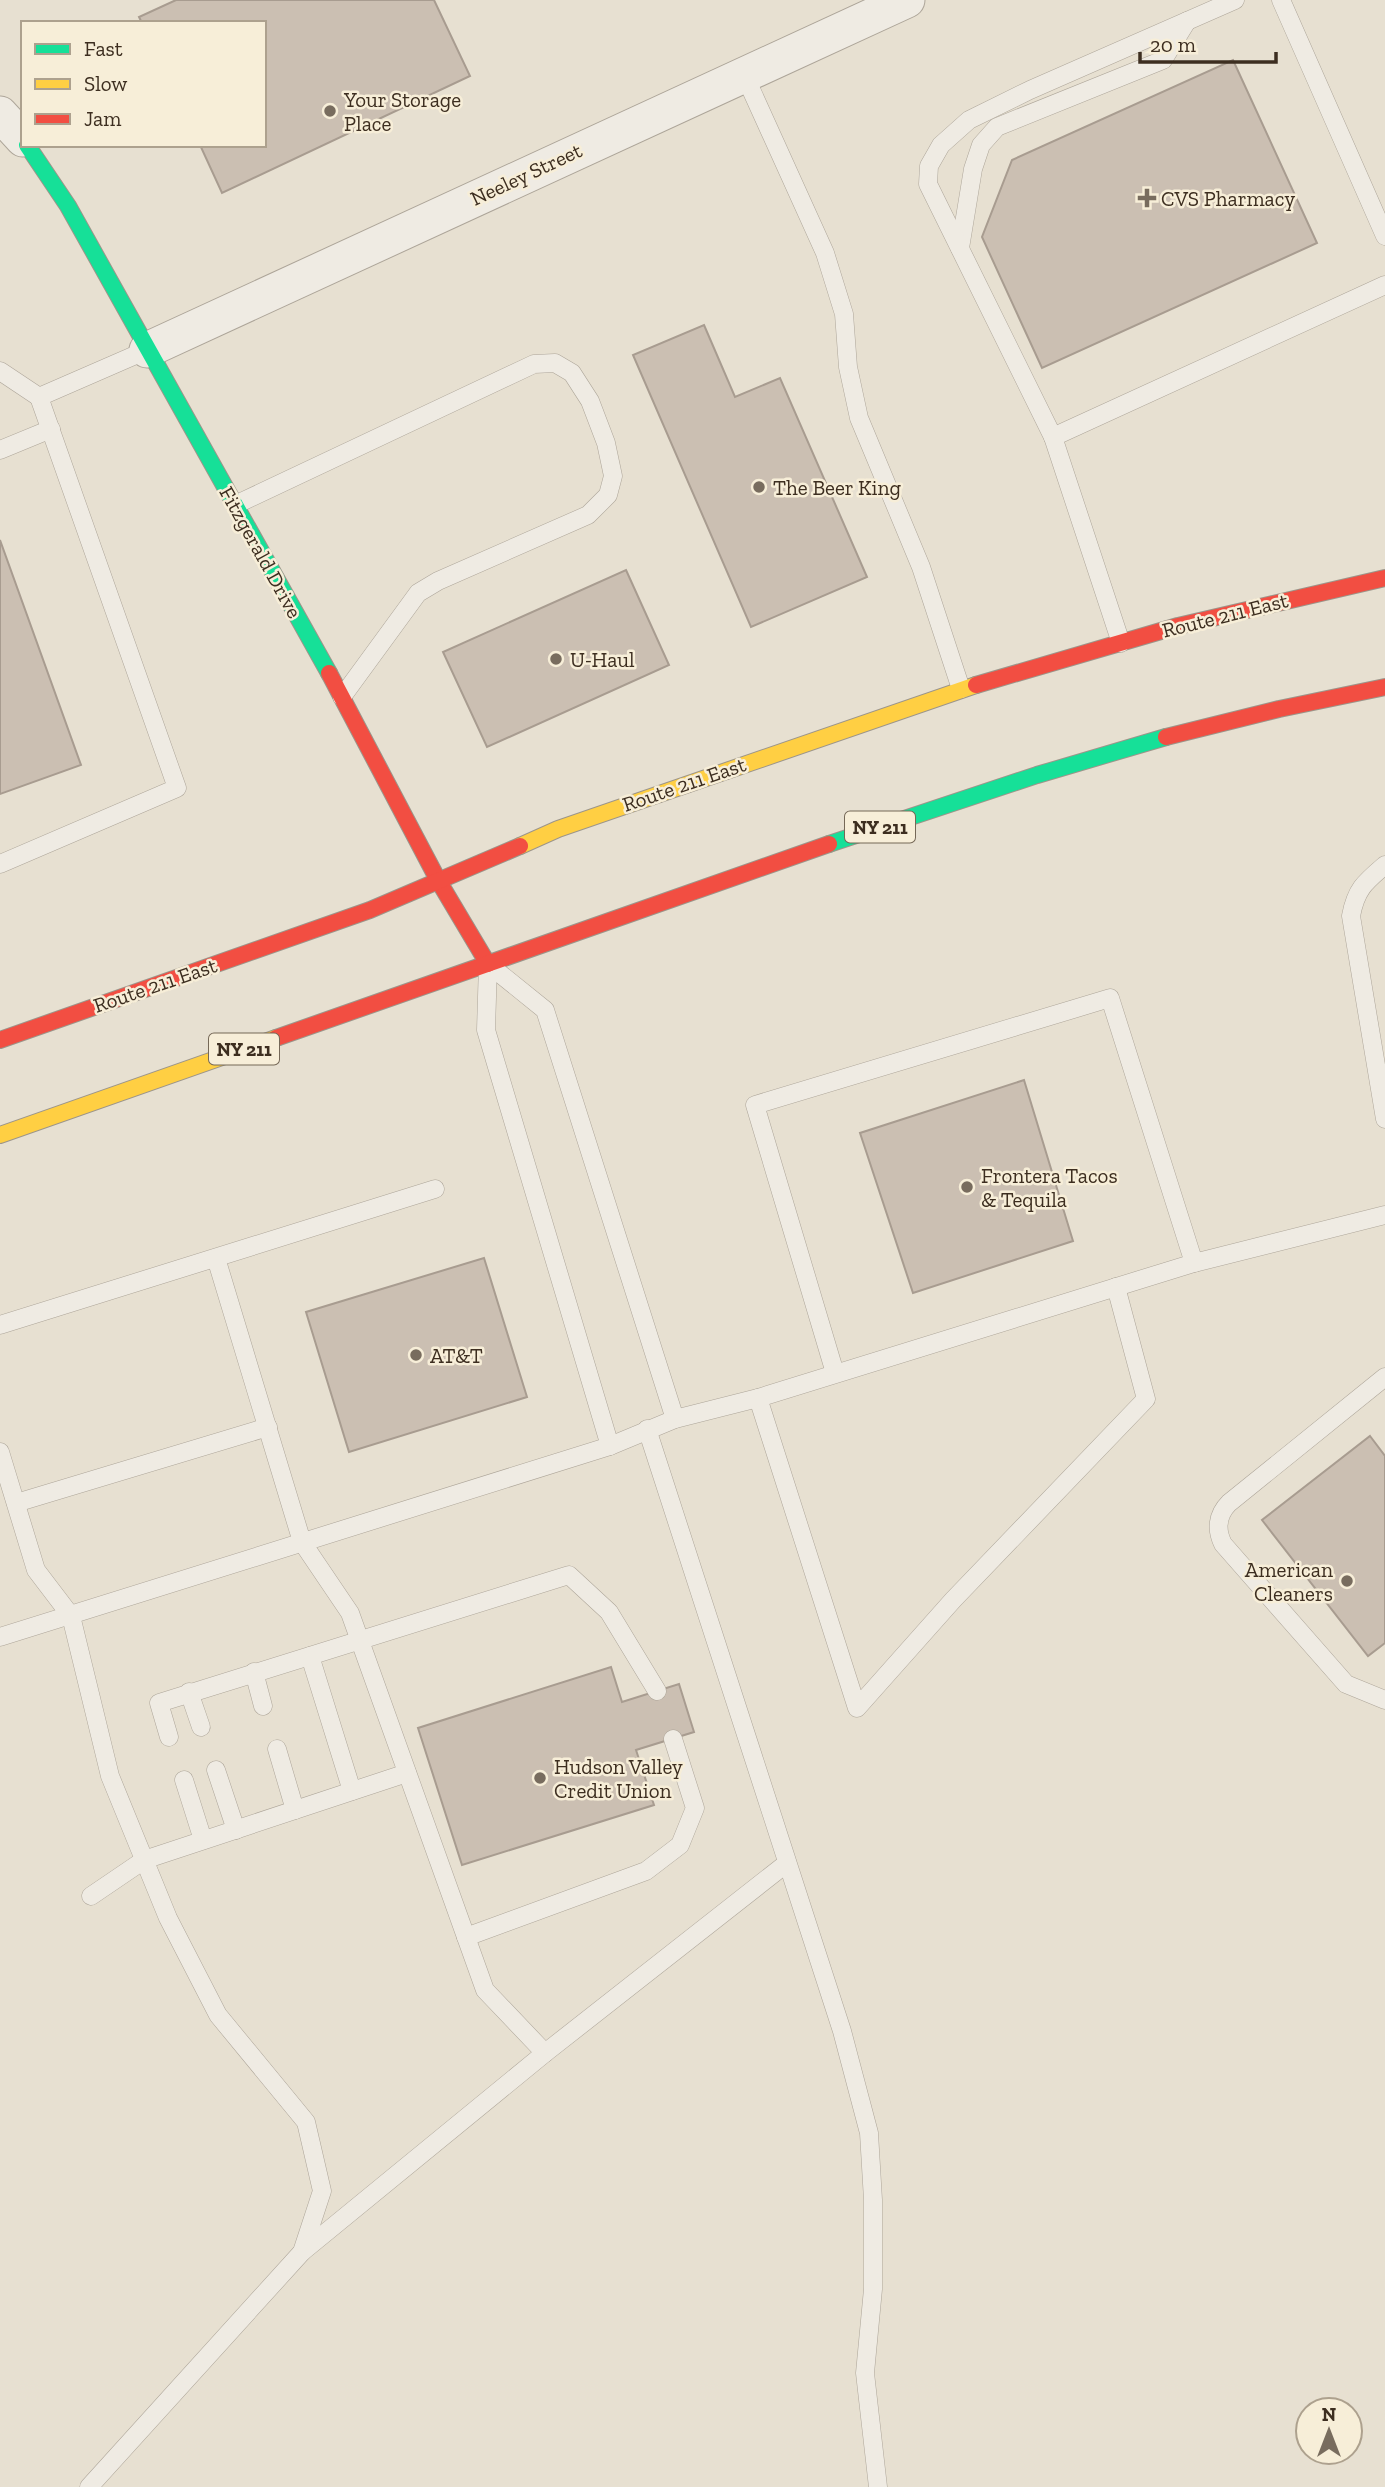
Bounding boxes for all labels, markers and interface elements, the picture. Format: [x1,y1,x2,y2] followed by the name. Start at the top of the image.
[21,21,266,147] legend
[1140,21,1276,65] scale bar
[1150,32,1196,57] text: 20 m
[84,36,123,61] text: Fast
[84,71,127,96] text: Slow
[343,87,461,136] place label: Your Storage Place
[322,103,338,119] marker: Your Storage Place
[84,106,121,131] text: Jam
[466,137,586,211] street label: Neeley Street
[1161,186,1295,211] place label: CVS Pharmacy
[1139,190,1155,206] marker: CVS Pharmacy
[773,475,901,500] place label: The Beer King
[751,479,767,495] marker: The Beer King
[214,482,308,622] street label: Fitzgerald Drive
[1159,587,1291,643] street label: Route 211 East
[570,647,635,672] place label: U-Haul
[548,651,564,667] marker: U-Haul
[619,751,749,817] street label: Route 211 East
[845,812,915,842] road number: NY 211
[90,952,220,1018] street label: Route 211 East
[209,1034,279,1064] road number: NY 211
[981,1163,1118,1212] place label: Frontera Tacos & Tequila
[959,1179,975,1195] marker: Frontera Tacos & Tequila
[430,1343,483,1368] place label: AT&T
[408,1347,424,1363] marker: AT&T
[1245,1557,1333,1606] place label: American Cleaners
[1339,1573,1355,1589] marker: American Cleaners
[554,1754,683,1803] place label: Hudson Valley Credit Union
[532,1770,548,1786] marker: Hudson Valley Credit Union
[1294,2396,1364,2466] north arrow
[1322,2403,1336,2426] text: N

